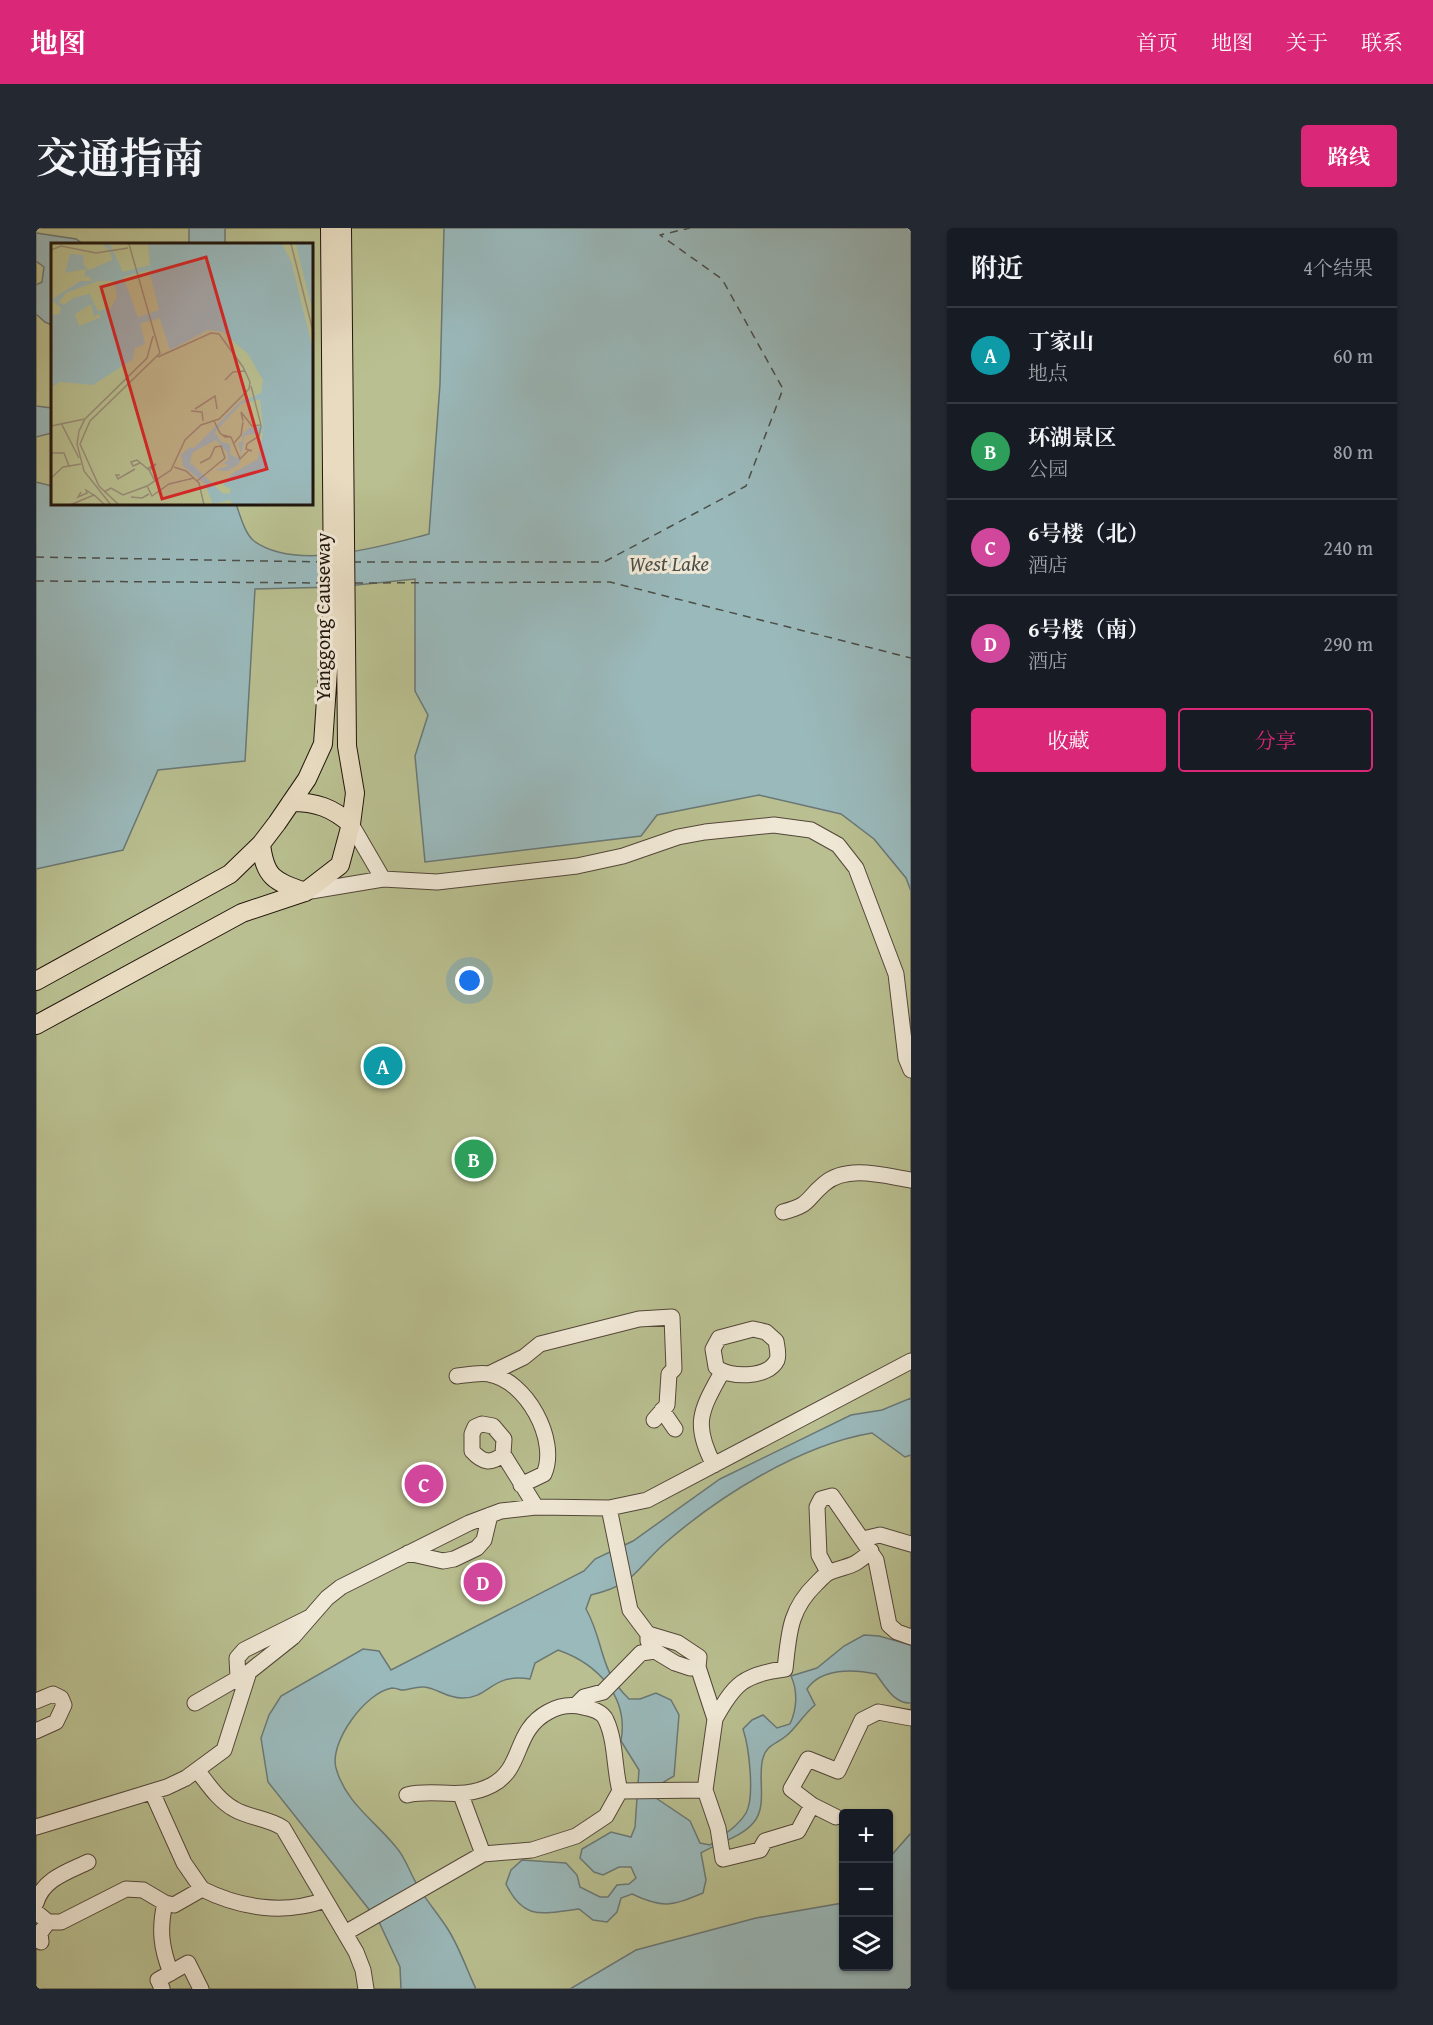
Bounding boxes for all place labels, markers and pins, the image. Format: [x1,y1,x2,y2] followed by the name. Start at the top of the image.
[364,1044,402,1088] pin: A
[454,1136,494,1182] pin: B
[404,1462,444,1506] pin: C
[464,1560,502,1604] pin: D

